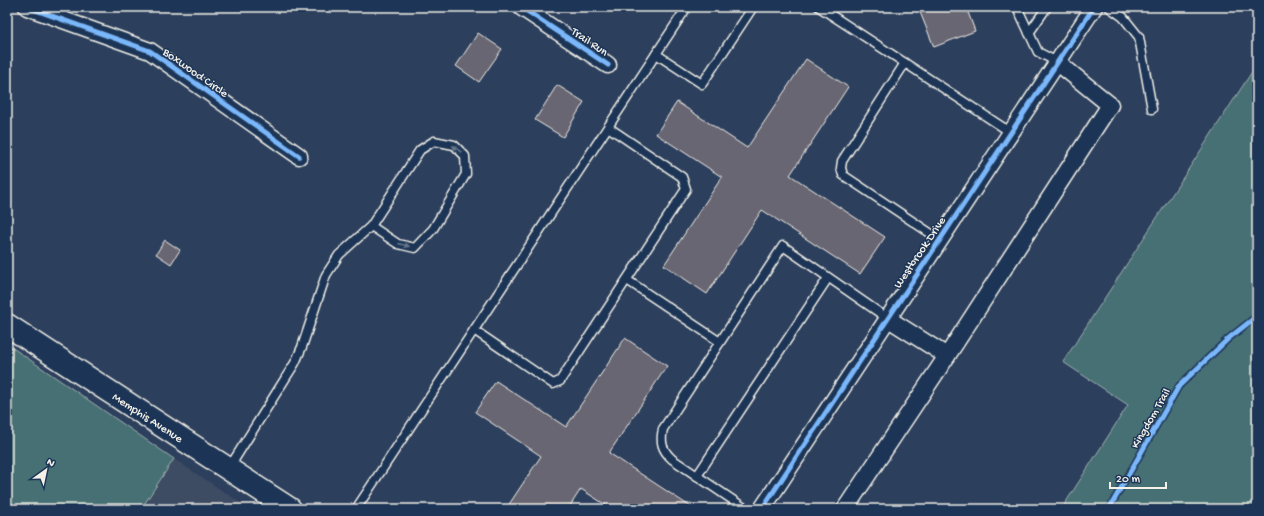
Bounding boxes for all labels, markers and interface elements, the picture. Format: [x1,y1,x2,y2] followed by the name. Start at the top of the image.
[567,25,610,60] street label: Trail Run
[159,45,231,102] street label: Boxwood Circle
[452,145,463,153] one-way arrow
[892,214,950,291] street label: Westbrook Drive
[399,242,411,248] one-way arrow
[1129,386,1175,452] street label: Kingdom Trail
[109,391,186,447] street label: Memphis Avenue
[26,450,66,490] north arrow
[44,456,57,470] text: N
[1110,464,1166,490] scale bar
[1116,473,1141,487] text: 20 m

